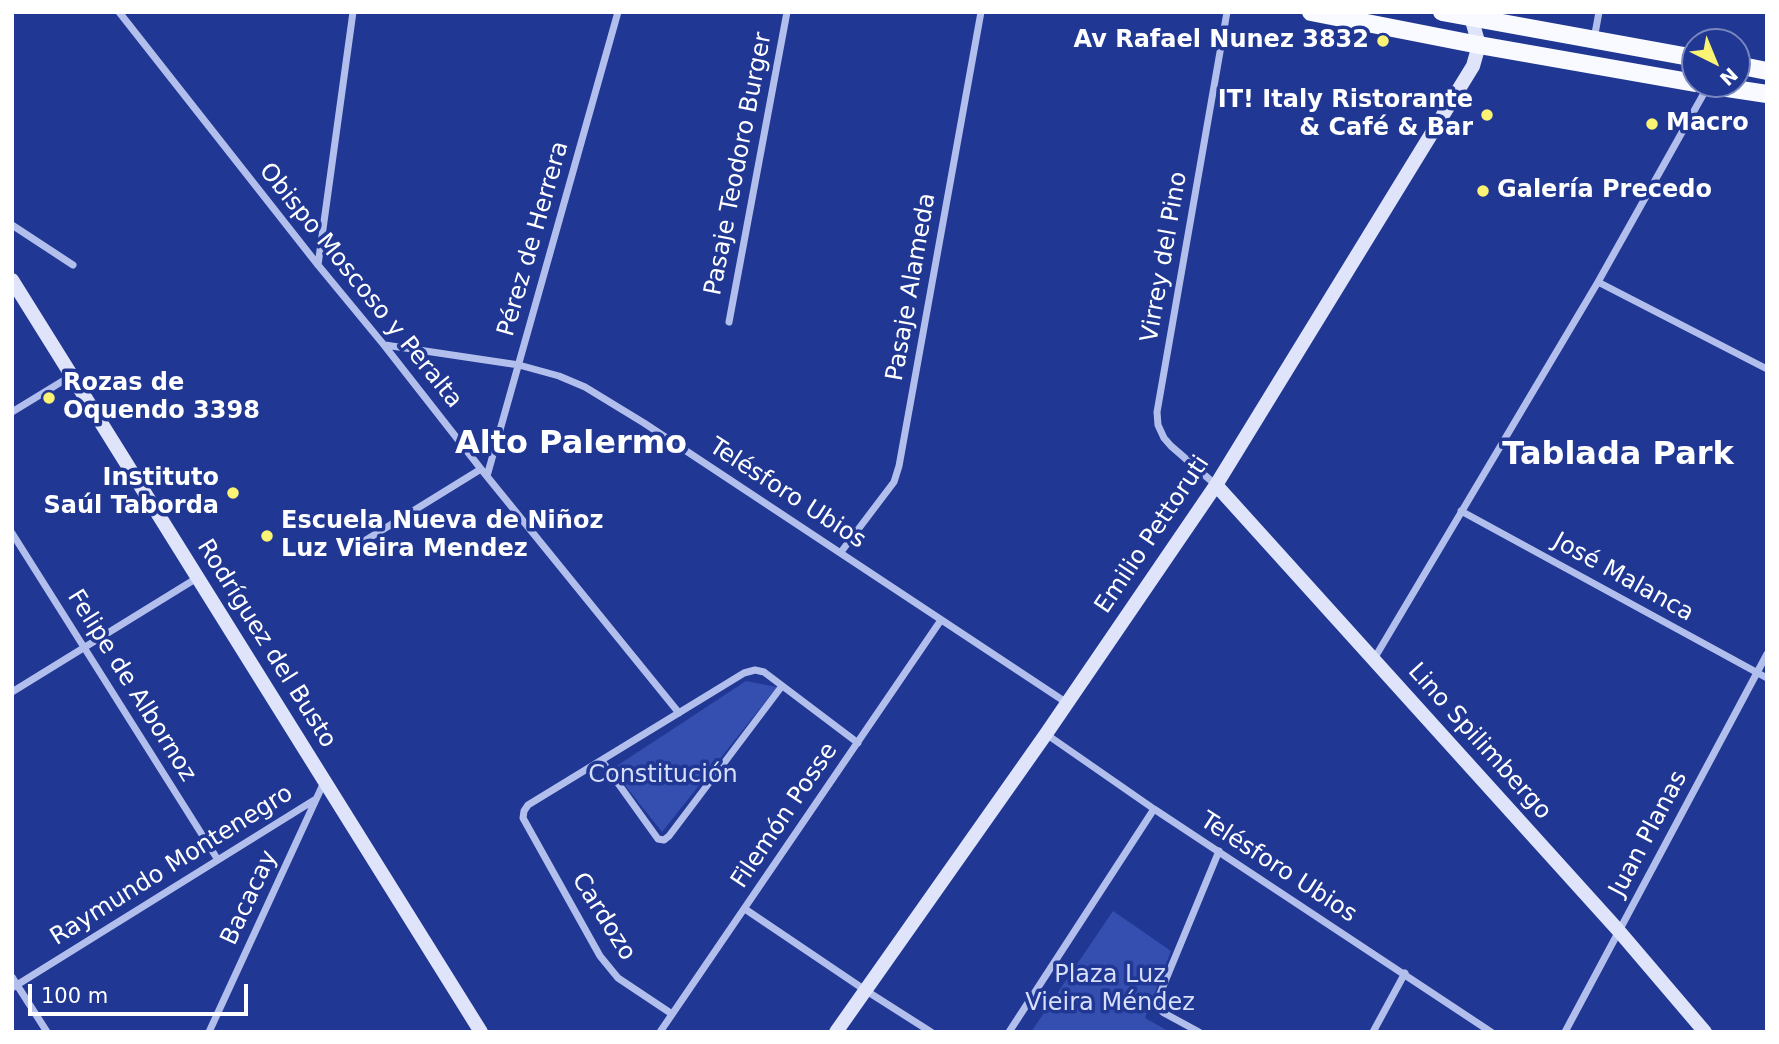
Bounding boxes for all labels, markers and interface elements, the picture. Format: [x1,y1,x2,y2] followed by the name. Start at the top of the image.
[1073,27,1369,55] place label: Av Rafael Nunez 3832
[1681,28,1751,98] north arrow
[699,30,779,298] street label: Pasaje Teodoro Burger
[1375,33,1391,49] marker: Av Rafael Nunez 3832
[1716,63,1742,90] text: N
[1218,87,1473,143] place label: IT! Italy Ristorante & Café & Bar
[1479,107,1495,123] marker: IT! Italy Ristorante & Café & Bar
[1666,110,1749,138] place label: Macro
[1644,116,1660,132] marker: Macro
[492,138,576,340] street label: Pérez de Herrera
[252,158,468,414] street label: Obispo Moscoso y Peralta
[1136,169,1194,345] street label: Virrey del Pino
[1497,177,1712,205] place label: Galería Precedo
[1475,183,1491,199] marker: Galería Precedo
[881,191,943,383] street label: Pasaje Alameda
[63,370,260,426] place label: Rozas de Oquendo 3398
[41,390,57,406] marker: Rozas de Oquendo 3398
[455,426,687,464] district label: Alto Palermo
[703,433,871,555] street label: Telésforo Ubios
[1502,437,1734,475] district label: Tablada Park
[1090,451,1216,619] street label: Emilio Pettoruti
[44,465,219,521] place label: Instituto Saúl Taborda
[225,485,241,501] marker: Instituto Saúl Taborda
[281,508,603,564] place label: Escuela Nueva de Niñoz Luz Vieira Mendez
[1548,527,1698,629] street label: José Malanca
[259,528,275,544] marker: Escuela Nueva de Niñoz Luz Vieira Mendez
[190,535,342,753] street label: Rodríguez del Busto
[60,585,202,787] street label: Felipe de Albornoz
[1401,658,1557,826] street label: Lino Spilimbergo
[726,738,844,894] street label: Filemón Posse
[588,762,738,790] park label: Constitución
[1604,766,1694,902] street label: Juan Planas
[45,779,299,953] street label: Raymundo Montenegro
[1194,807,1362,929] street label: Telésforo Ubios
[216,846,284,950] street label: Bacacay
[565,868,641,966] street label: Cardozo
[1025,962,1195,1018] park label: Plaza Luz Vieira Méndez
[32,970,252,1014] scale bar
[41,984,108,1008] text: 100 m

